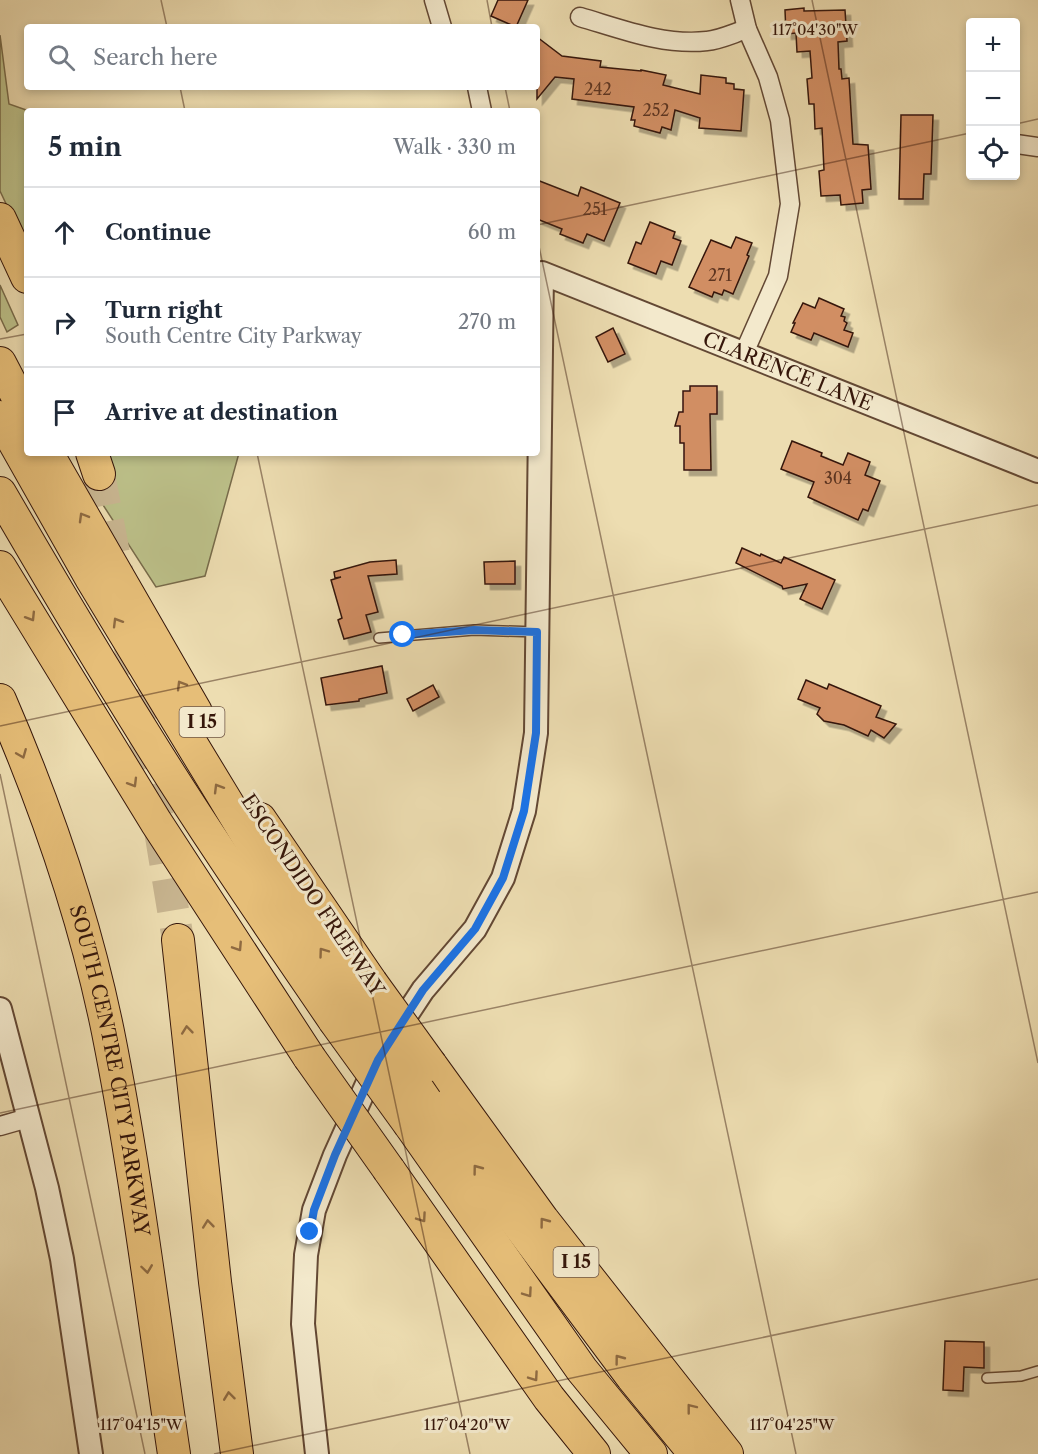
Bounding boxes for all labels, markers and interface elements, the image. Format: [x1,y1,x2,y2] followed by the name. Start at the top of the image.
[966,18,1020,180] map controls
[966,18,1020,72] button: +
[772,20,859,39] text: 117°04'30"W
[24,24,540,90] search box
[45,41,78,74] icon: search
[93,44,218,71] text: Search here
[966,72,1020,126] button: −
[584,79,612,99] house number: 242
[642,100,670,120] house number: 252
[966,126,1020,180] button: locate
[48,131,122,163] text: 5 min
[393,135,516,159] text: Walk · 330 m
[583,199,608,219] house number: 251
[48,216,81,249] icon: ahead
[105,219,211,246] text: Continue
[468,220,516,244] text: 60 m
[708,265,732,285] house number: 271
[105,297,223,324] text: Turn right
[48,306,81,339] icon: right
[458,310,516,334] text: 270 m
[105,324,362,348] text: South Centre City Parkway
[699,326,876,416] street label: CLARENCE LANE
[48,396,81,429] icon: arrive
[105,399,338,426] text: Arrive at destination
[824,468,852,488] house number: 304
[79,513,90,523] one-way arrow
[23,611,35,621] one-way arrow
[113,618,124,628] one-way arrow
[389,621,415,647] route start
[176,681,188,692] one-way arrow
[180,707,224,737] road number: I 15
[15,748,27,759] one-way arrow
[125,777,137,787] one-way arrow
[213,784,225,794] one-way arrow
[236,789,390,1001] street label: ESCONDIDO FREEWAY
[64,902,155,1239] street label: SOUTH CENTRE CITY PARKWAY
[231,941,242,952] one-way arrow
[319,948,330,959] one-way arrow
[182,1026,194,1035] one-way arrow
[474,1165,485,1176] one-way arrow
[415,1211,426,1222] one-way arrow
[296,1218,322,1244] route end
[541,1218,552,1229] one-way arrow
[202,1219,215,1229] one-way arrow
[554,1247,598,1277] road number: I 15
[140,1264,152,1274] one-way arrow
[521,1287,532,1298] one-way arrow
[615,1355,626,1366] one-way arrow
[527,1371,538,1382] one-way arrow
[223,1391,236,1401] one-way arrow
[688,1404,699,1415] one-way arrow
[100,1415,183,1434] text: 117°04'15"W
[424,1415,511,1434] text: 117°04'20"W
[750,1415,835,1434] text: 117°04'25"W

